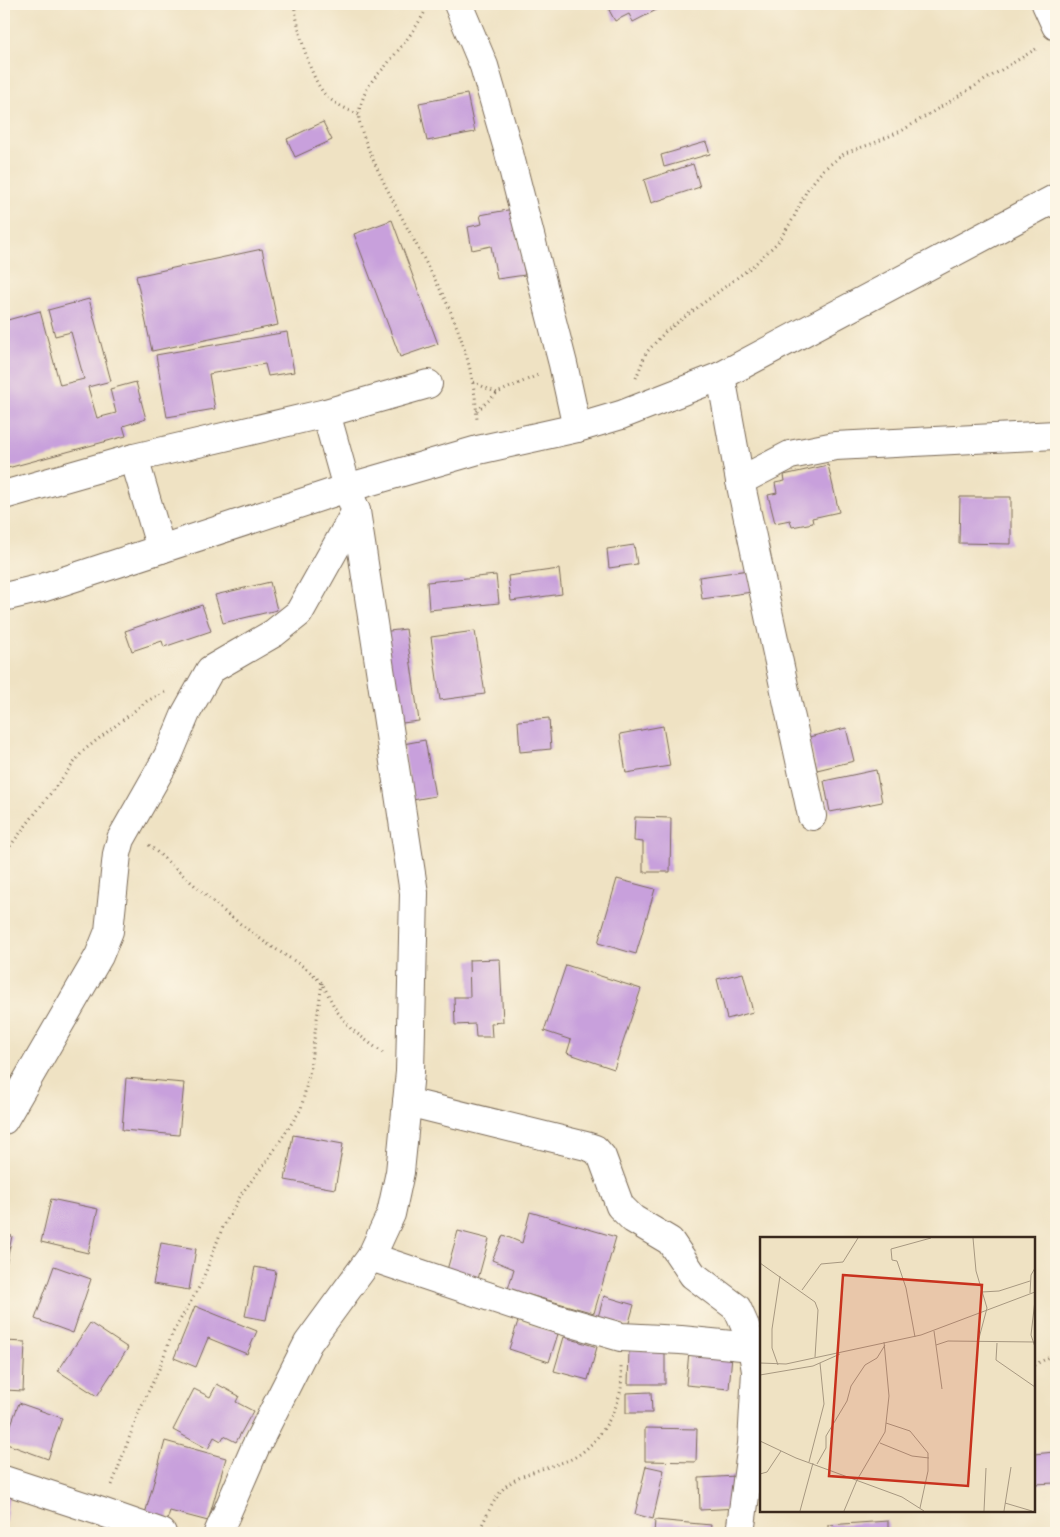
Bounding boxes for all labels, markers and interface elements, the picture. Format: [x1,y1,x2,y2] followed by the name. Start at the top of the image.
[760,1237,1035,1512] inset map

